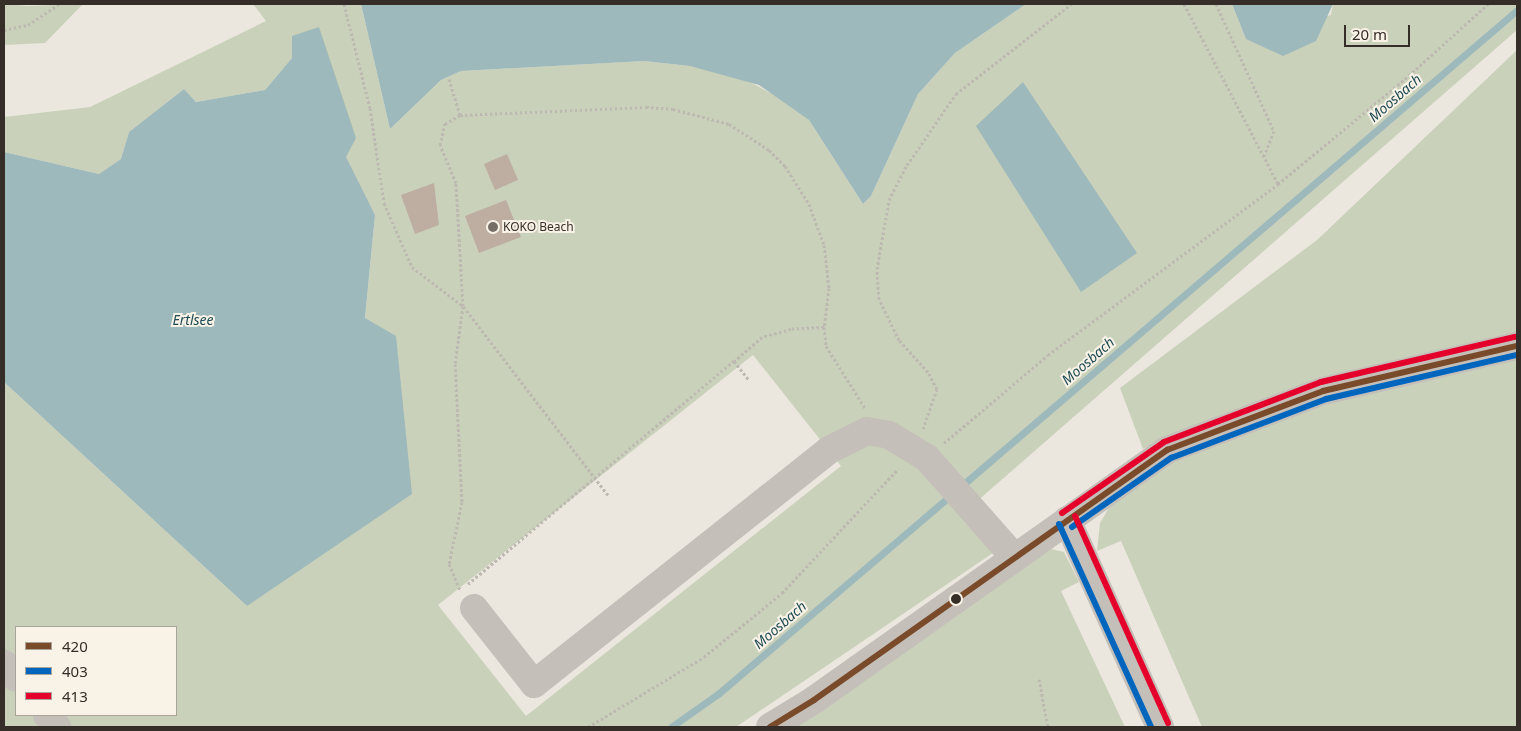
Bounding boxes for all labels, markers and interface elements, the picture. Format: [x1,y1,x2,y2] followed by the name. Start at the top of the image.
[1346,15,1412,47] scale bar
[1352,24,1387,44] text: 20 m
[1365,71,1425,125] water label: Moosbach
[503,220,574,234] place label: KOKO Beach
[487,221,499,233] marker: KOKO Beach
[172,312,214,328] water label: Ertlsee
[1058,334,1118,388] water label: Moosbach
[951,594,961,604] unlabelled marker
[750,598,810,652] water label: Moosbach
[15,626,178,716] legend
[62,636,88,656] text: 420
[62,661,88,681] text: 403
[62,686,88,706] text: 413

